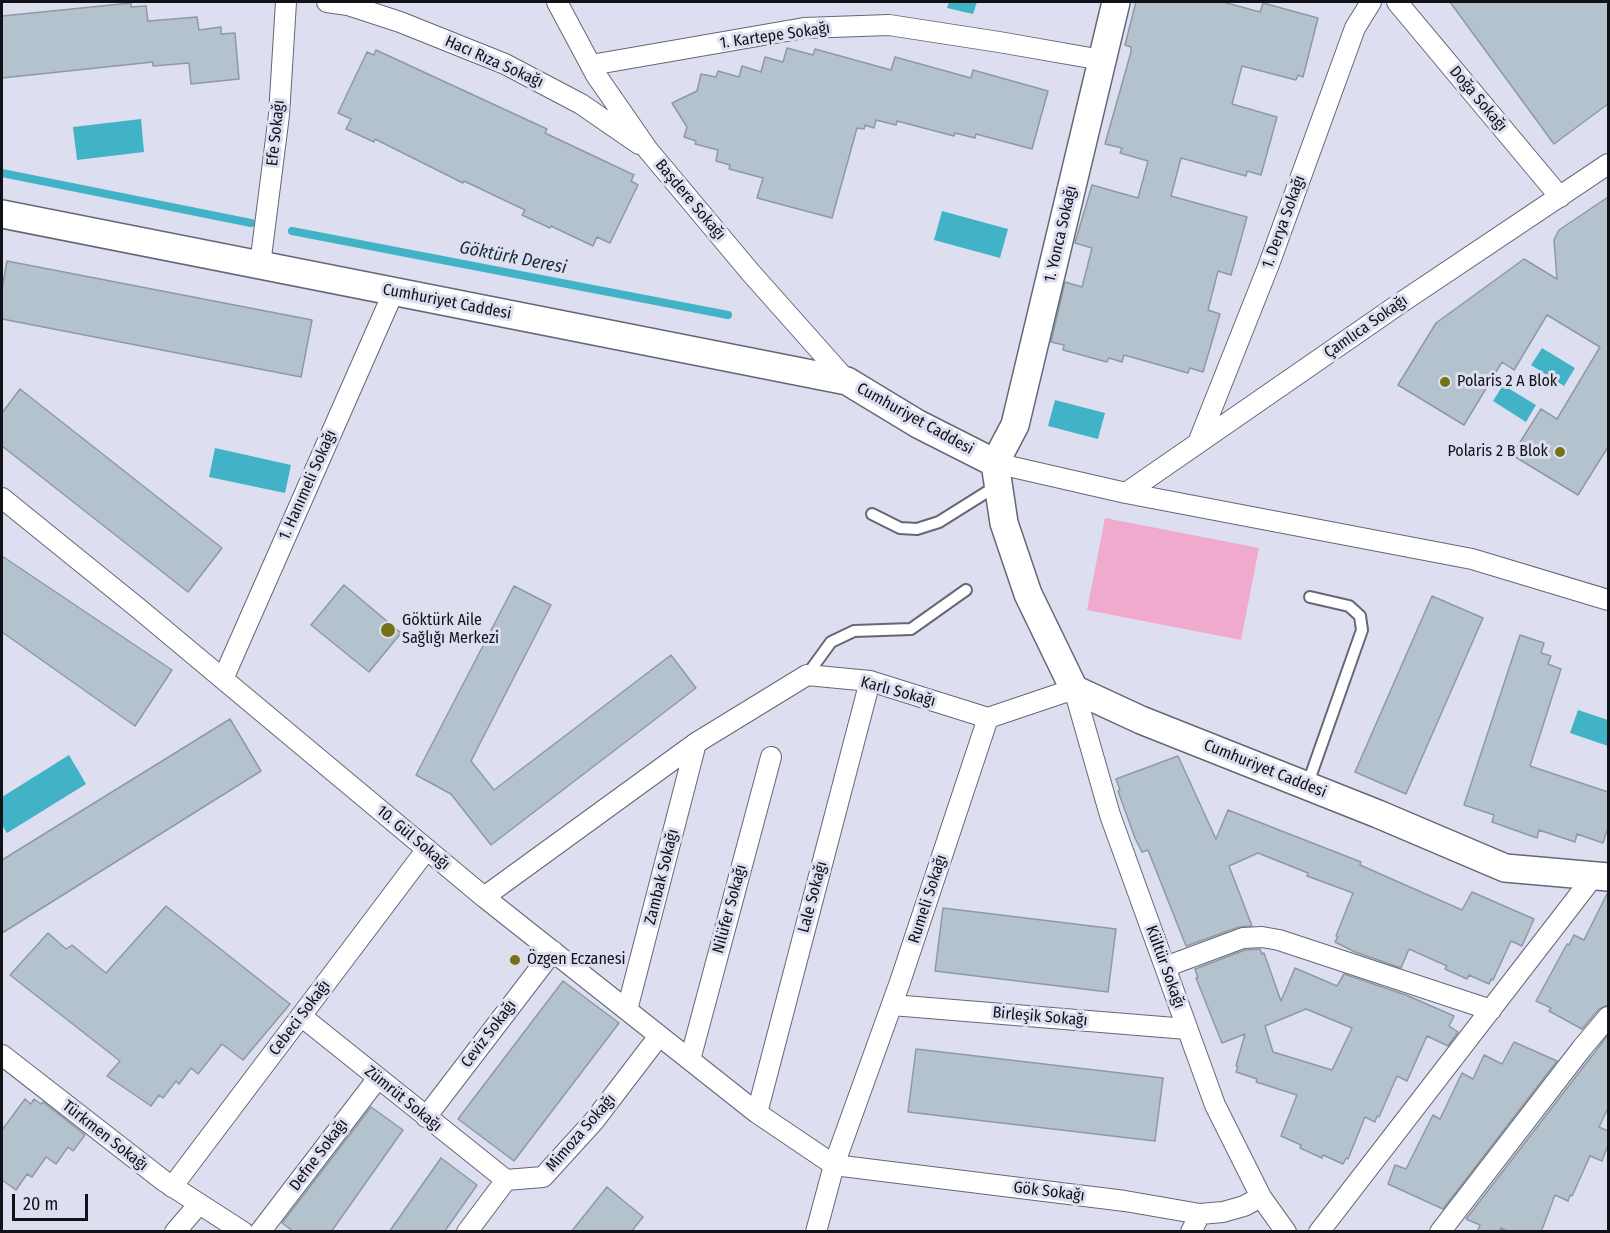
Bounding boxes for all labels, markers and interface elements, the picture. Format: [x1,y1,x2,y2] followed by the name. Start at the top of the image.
[719,19,831,53] street label: 1. Kartepe Sokağı
[442,32,546,92] street label: Hacı Rıza Sokağı
[1445,62,1511,136] street label: Doğa Sokağı
[263,99,289,167] street label: Efe Sokağı
[651,156,729,244] street label: Başdere Sokağı
[1258,173,1310,271] street label: 1. Derya Sokağı
[1041,184,1081,284] street label: 1. Yonca Sokağı
[458,237,568,279] water label: Göktürk Deresi
[381,280,513,324] street label: Cumhuriyet Caddesi
[1321,291,1411,363] street label: Çamlıca Sokağı
[1457,372,1557,392] place label: Polaris 2 A Blok
[1438,375,1452,389] marker: Polaris 2 A Blok
[853,379,977,459] street label: Cumhuriyet Caddesi
[275,427,341,543] street label: 1. Hanımeli Sokağı
[1447,442,1548,462] place label: Polaris 2 B Blok
[1553,445,1567,459] marker: Polaris 2 B Blok
[402,611,499,649] place label: Göktürk Aile Sağlığı Merkezi
[379,621,397,639] marker: Göktürk Aile Sağlığı Merkezi
[859,673,937,711] street label: Karlı Sokağı
[1201,736,1329,802] street label: Cumhuriyet Caddesi
[372,802,454,874] street label: 10. Gül Sokağı
[641,827,683,927] street label: Zambak Sokağı
[905,852,951,946] street label: Rumeli Sokağı
[794,859,832,935] street label: Lale Sokağı
[709,863,751,955] street label: Nilüfer Sokağı
[1141,923,1189,1011] street label: Kültür Sokağı
[527,950,626,970] place label: Özgen Eczanesi
[508,953,522,967] marker: Özgen Eczanesi
[265,976,335,1060] street label: Cebeci Sokağı
[457,996,521,1072] street label: Ceviz Sokağı
[992,1003,1088,1031] street label: Birleşik Sokağı
[361,1062,445,1136] street label: Zümrüt Sokağı
[542,1090,620,1176] street label: Mimoza Sokağı
[58,1097,152,1175] street label: Türkmen Sokağı
[286,1115,352,1195] street label: Defne Sokağı
[1012,1178,1086,1206] street label: Gök Sokağı
[15,1182,92,1220] scale bar
[23,1193,58,1215] text: 20 m

